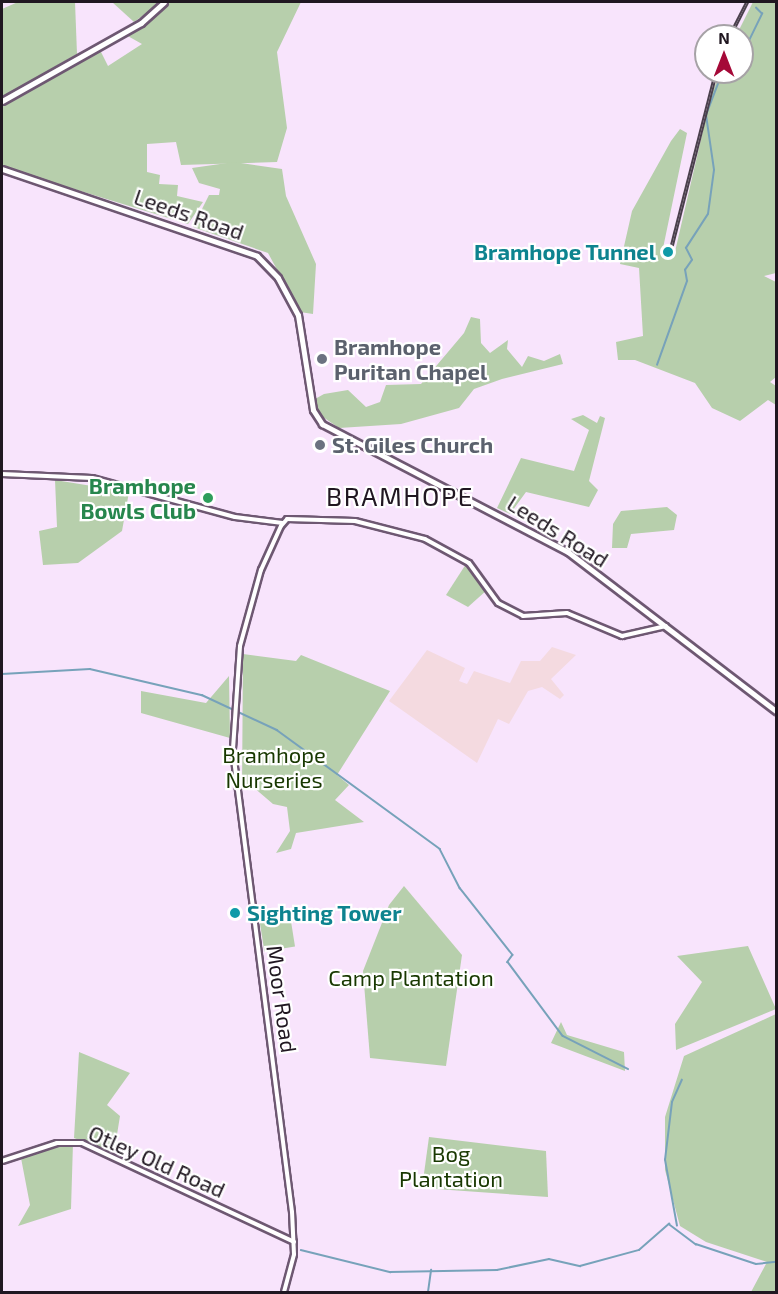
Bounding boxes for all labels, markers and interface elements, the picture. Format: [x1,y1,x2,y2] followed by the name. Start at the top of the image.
[694,24,754,84] north arrow
[718,28,730,47] text: N
[131,183,247,245] street label: Leeds Road
[473,239,656,265] place label: Bramhope Tunnel
[661,245,675,259] marker: Bramhope Tunnel
[334,333,487,384] place label: Bramhope Puritan Chapel
[315,352,329,366] marker: Bramhope Puritan Chapel
[332,432,493,458] place label: St. Giles Church
[313,438,327,452] marker: St. Giles Church
[80,472,196,524] place label: Bramhope Bowls Club
[326,480,474,512] district label: BRAMHOPE
[503,490,613,572] street label: Leeds Road
[201,491,215,505] marker: Bramhope Bowls Club
[222,741,326,792] park label: Bramhope Nurseries
[247,900,402,926] place label: Sighting Tower
[228,906,242,920] marker: Sighting Tower
[261,943,303,1055] street label: Moor Road
[328,965,494,991] park label: Camp Plantation
[84,1119,230,1203] street label: Otley Old Road
[399,1140,503,1192] park label: Bog Plantation

